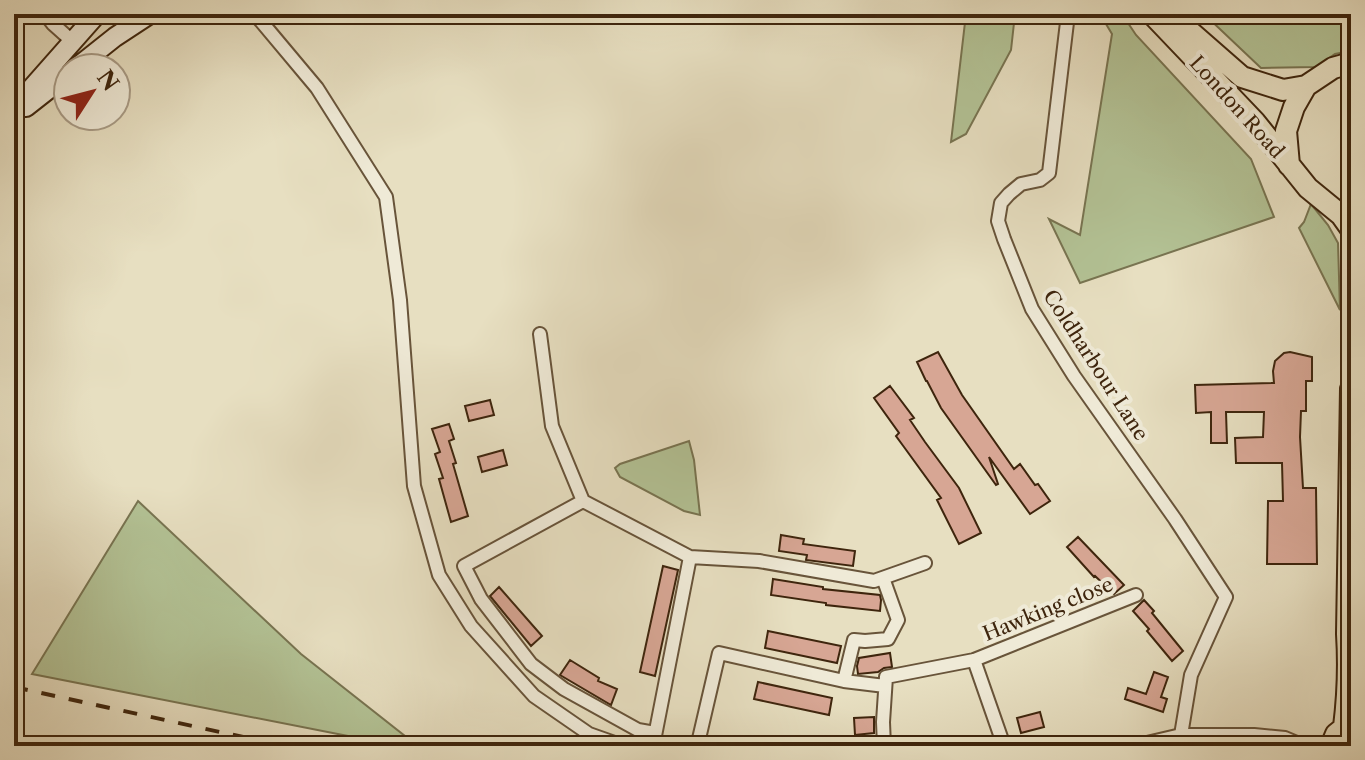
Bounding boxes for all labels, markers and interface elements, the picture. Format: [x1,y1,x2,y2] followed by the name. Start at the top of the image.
[1185,51,1289,163] street label: London Road
[52,52,132,132] north arrow
[91,65,124,96] text: N
[1038,285,1154,445] street label: Coldharbour Lane
[979,572,1117,646] street label: Hawking close

